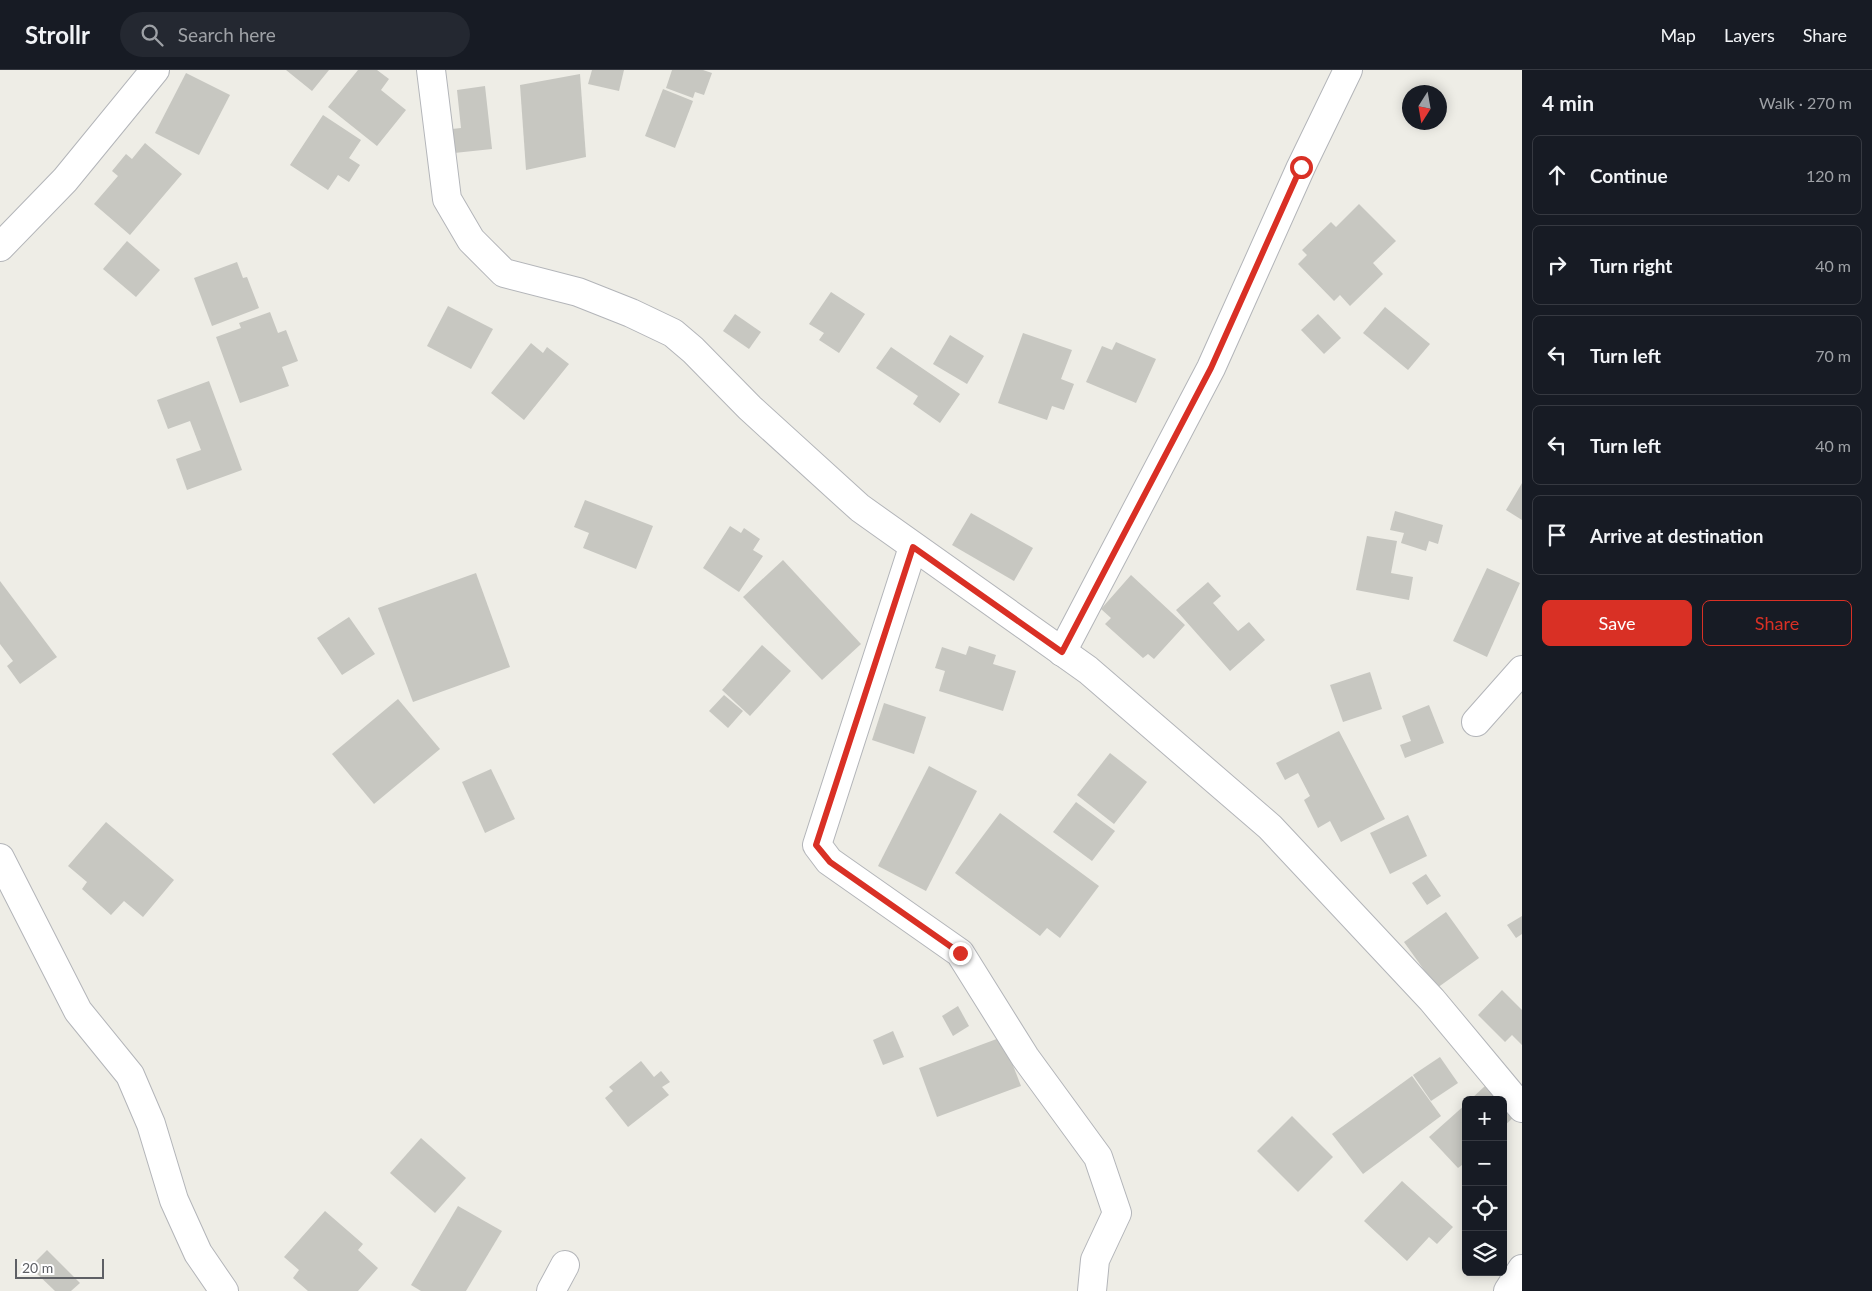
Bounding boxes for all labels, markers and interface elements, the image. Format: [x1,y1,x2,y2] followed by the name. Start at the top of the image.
[120,12,470,57] search box
[25,20,90,49] text: Strollr
[138,21,166,49] icon: search
[178,23,276,46] text: Search here
[1660,24,1696,46] text: Map
[1724,24,1775,46] text: Layers
[1803,24,1847,46] text: Share
[1402,85,1447,130] north arrow
[1542,90,1594,115] text: 4 min
[1759,93,1852,112] text: Walk · 270 m
[1290,156,1313,179] route start
[1543,161,1571,189] icon: ahead
[1590,164,1668,187] text: Continue
[1806,166,1851,185] text: 120 m
[1543,251,1571,279] icon: right
[1590,254,1672,277] text: Turn right
[1815,256,1851,275] text: 40 m
[1543,341,1571,369] icon: left
[1590,344,1661,367] text: Turn left
[1815,346,1851,365] text: 70 m
[1543,431,1571,459] icon: left
[1590,434,1661,457] text: Turn left
[1815,436,1851,455] text: 40 m
[1543,521,1571,549] icon: arrive
[1590,524,1763,547] text: Arrive at destination
[1542,600,1692,646] button: Save
[1702,600,1852,646] button: Share
[949,942,972,965] route end
[1462,1096,1507,1276] map controls
[1462,1096,1507,1141] button: +
[1462,1141,1507,1186] button: −
[1462,1186,1507,1231] button: locate
[1462,1231,1507,1276] button: layers
[15,1256,104,1279] scale bar
[22,1259,53,1276] text: 20 m

